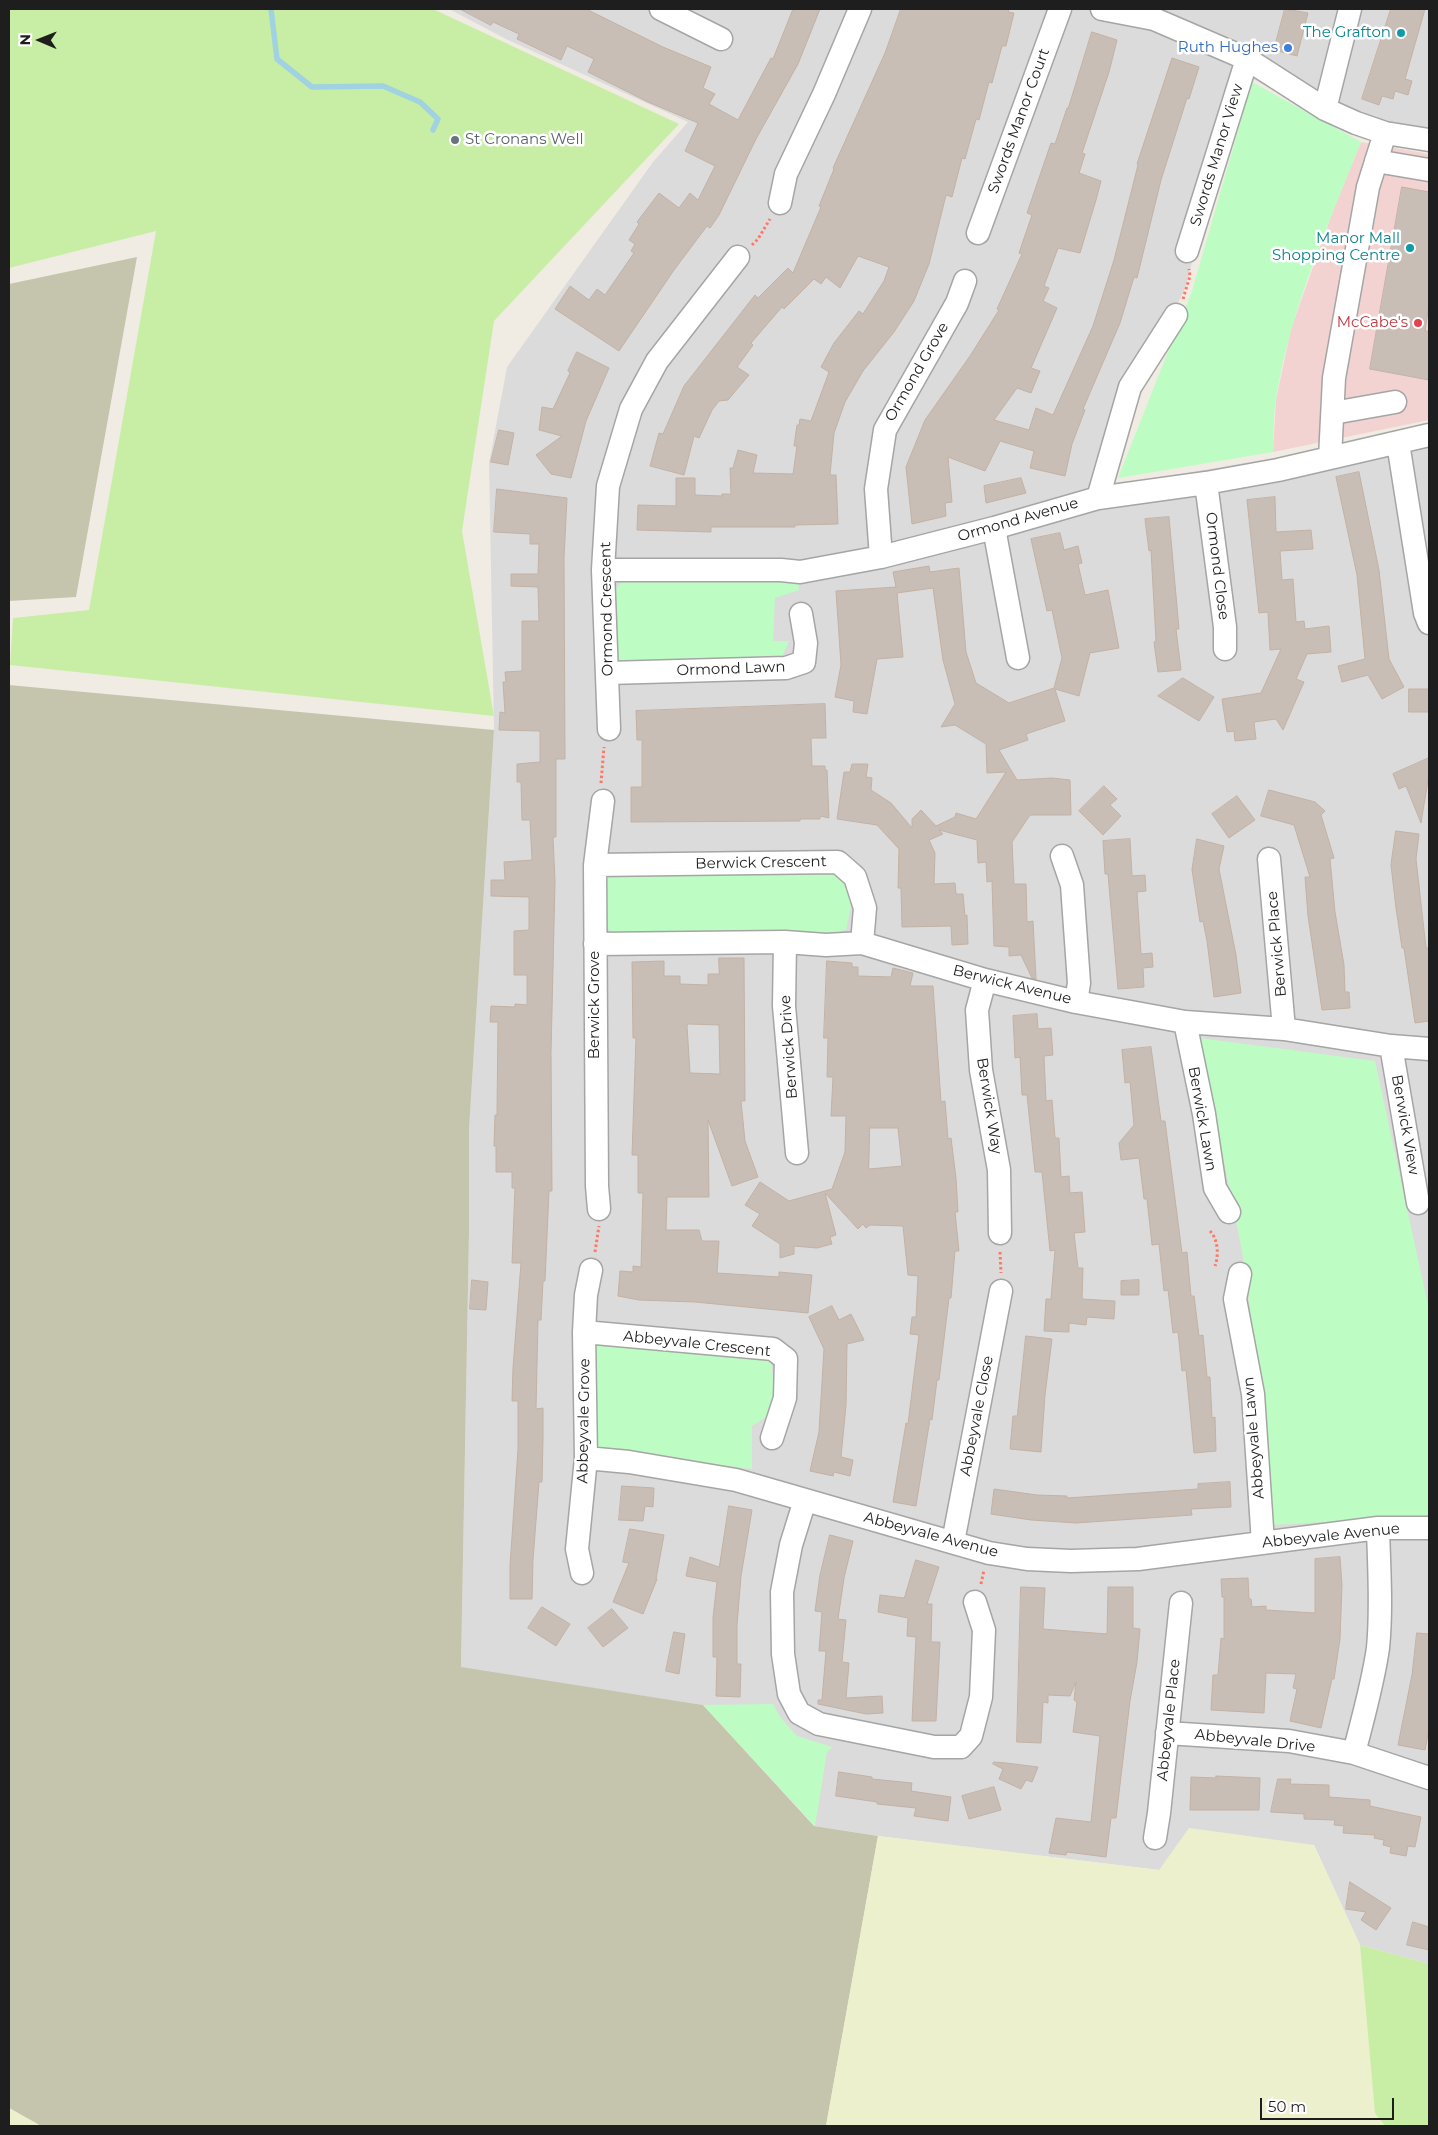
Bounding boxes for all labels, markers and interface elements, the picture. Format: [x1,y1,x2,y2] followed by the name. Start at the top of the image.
[15,15,65,65] north arrow
[1303,24,1391,42] place label: The Grafton
[1395,27,1407,39] marker: The Grafton
[16,34,34,46] text: N
[1178,39,1278,57] place label: Ruth Hughes
[1282,42,1294,54] marker: Ruth Hughes
[984,46,1054,196] street label: Swords Manor Court
[1187,82,1247,228] street label: Swords Manor View
[465,131,583,149] place label: St Cronans Well
[449,134,461,146] marker: St Cronans Well
[1272,230,1400,265] place label: Manor Mall Shopping Centre
[1404,242,1416,254] marker: Manor Mall Shopping Centre
[1337,314,1408,332] place label: McCabe's
[1412,317,1424,329] marker: McCabe's
[881,319,953,425] street label: Ormond Grove
[956,494,1080,546] street label: Ormond Avenue
[1201,511,1233,621] street label: Ormond Close
[597,542,617,676] street label: Ormond Crescent
[676,658,786,680] street label: Ormond Lawn
[695,853,827,873] street label: Berwick Crescent
[1263,890,1291,998] street label: Berwick Place
[586,951,604,1059] street label: Berwick Grove
[951,962,1073,1008] street label: Berwick Avenue
[776,994,802,1100] street label: Berwick Drive
[972,1056,1006,1156] street label: Berwick Way
[1184,1065,1220,1173] street label: Berwick Lawn
[1387,1074,1423,1176] street label: Berwick View
[622,1327,772,1361] street label: Abbeyvale Crescent
[956,1354,998,1478] street label: Abbeyvale Close
[574,1358,594,1484] street label: Abbeyvale Grove
[1240,1376,1268,1500] street label: Abbeyvale Lawn
[862,1508,1000,1562] street label: Abbeyvale Avenue
[1261,1520,1401,1552] street label: Abbeyvale Avenue
[1154,1658,1184,1782] street label: Abbeyvale Place
[1194,1726,1316,1756] street label: Abbeyvale Drive
[1263,2088,1397,2120] scale bar
[1268,2097,1306,2116] text: 50 m

